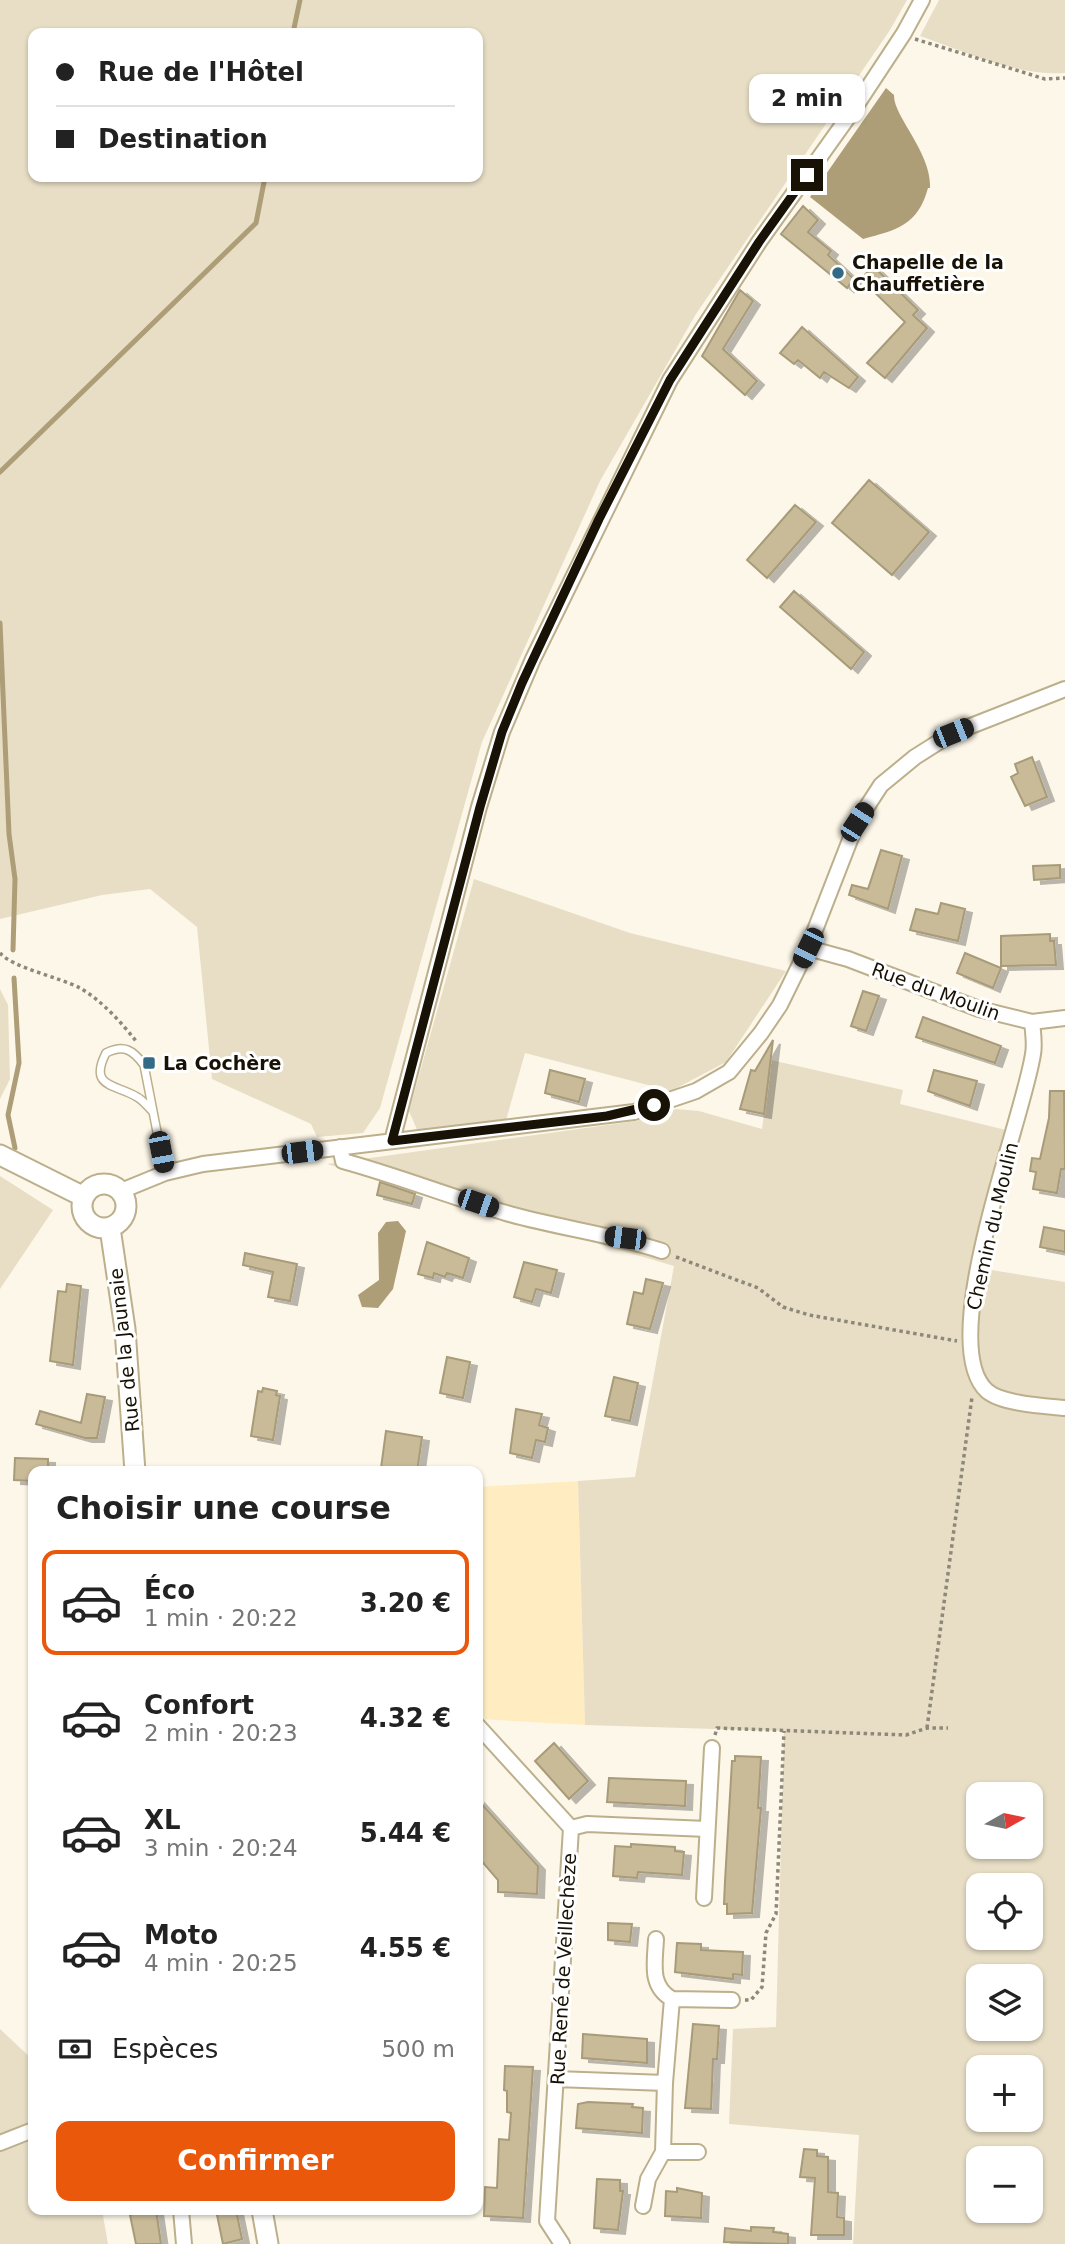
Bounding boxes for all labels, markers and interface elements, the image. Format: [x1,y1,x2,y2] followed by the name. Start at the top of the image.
[98,57,304,87] text: Rue de l'Hôtel
[749,74,865,122] callout: 2 min
[771,85,843,111] text: 2 min
[98,124,268,154] text: Destination
[791,159,823,191] route end
[852,251,1004,295] place label: Chapelle de la Chauffetière
[830,265,846,281] marker: Chapelle de la Chauffetière
[930,715,977,751] car
[837,799,878,845] car
[790,925,827,971] car
[869,958,1003,1024] street label: Rue du Moulin
[163,1052,281,1074] place label: La Cochère
[141,1055,157,1071] marker: La Cochère
[638,1089,670,1121] route start
[147,1129,176,1175] car
[280,1139,325,1165] car
[962,1140,1022,1312] street label: Chemin du Moulin
[455,1186,502,1220] car
[603,1225,648,1251] car
[104,1267,144,1433] street label: Rue de la Jaunaie
[56,1489,391,1527] text: Choisir une course
[60,1571,123,1634] icon: car
[144,1575,195,1605] text: Éco
[360,1588,451,1618] text: 3.20 €
[144,1605,298,1631] text: 1 min · 20:22
[60,1686,123,1749] icon: car
[144,1690,254,1720] text: Confort
[360,1703,451,1733] text: 4.32 €
[144,1720,298,1746] text: 2 min · 20:23
[966,1782,1043,1858] north arrow
[966,1782,1043,2223] map controls
[60,1801,123,1864] icon: car
[144,1805,181,1835] text: XL
[360,1818,451,1848] text: 5.44 €
[144,1835,298,1861] text: 3 min · 20:24
[546,1852,580,2086] street label: Rue René de Veillechèze
[966,1873,1043,1950] button: locate
[60,1916,123,1979] icon: car
[144,1920,218,1950] text: Moto
[360,1933,451,1963] text: 4.55 €
[144,1950,298,1976] text: 4 min · 20:25
[966,1964,1043,2041] button: layers
[56,2030,94,2068] icon: cash
[112,2034,218,2064] text: Espèces
[381,2036,455,2062] text: 500 m
[966,2055,1043,2132] button: +
[56,2121,455,2201] button: Confirmer
[966,2146,1043,2223] button: −

